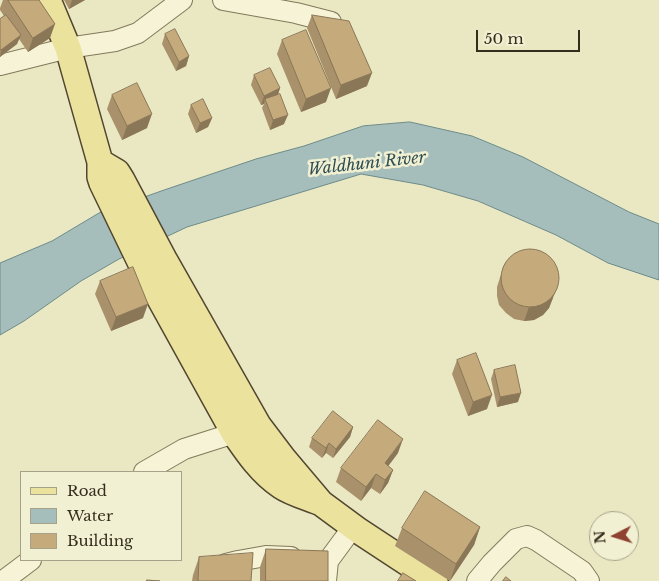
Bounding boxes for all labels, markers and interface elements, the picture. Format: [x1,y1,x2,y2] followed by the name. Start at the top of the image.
[479,20,583,52] scale bar
[484,29,524,48] text: 50 m
[307,148,427,180] water label: Waldhuni River
[20,471,182,561] legend
[67,481,107,500] text: Road
[67,506,113,525] text: Water
[589,511,639,561] north arrow
[591,530,610,545] text: N
[67,531,133,550] text: Building

